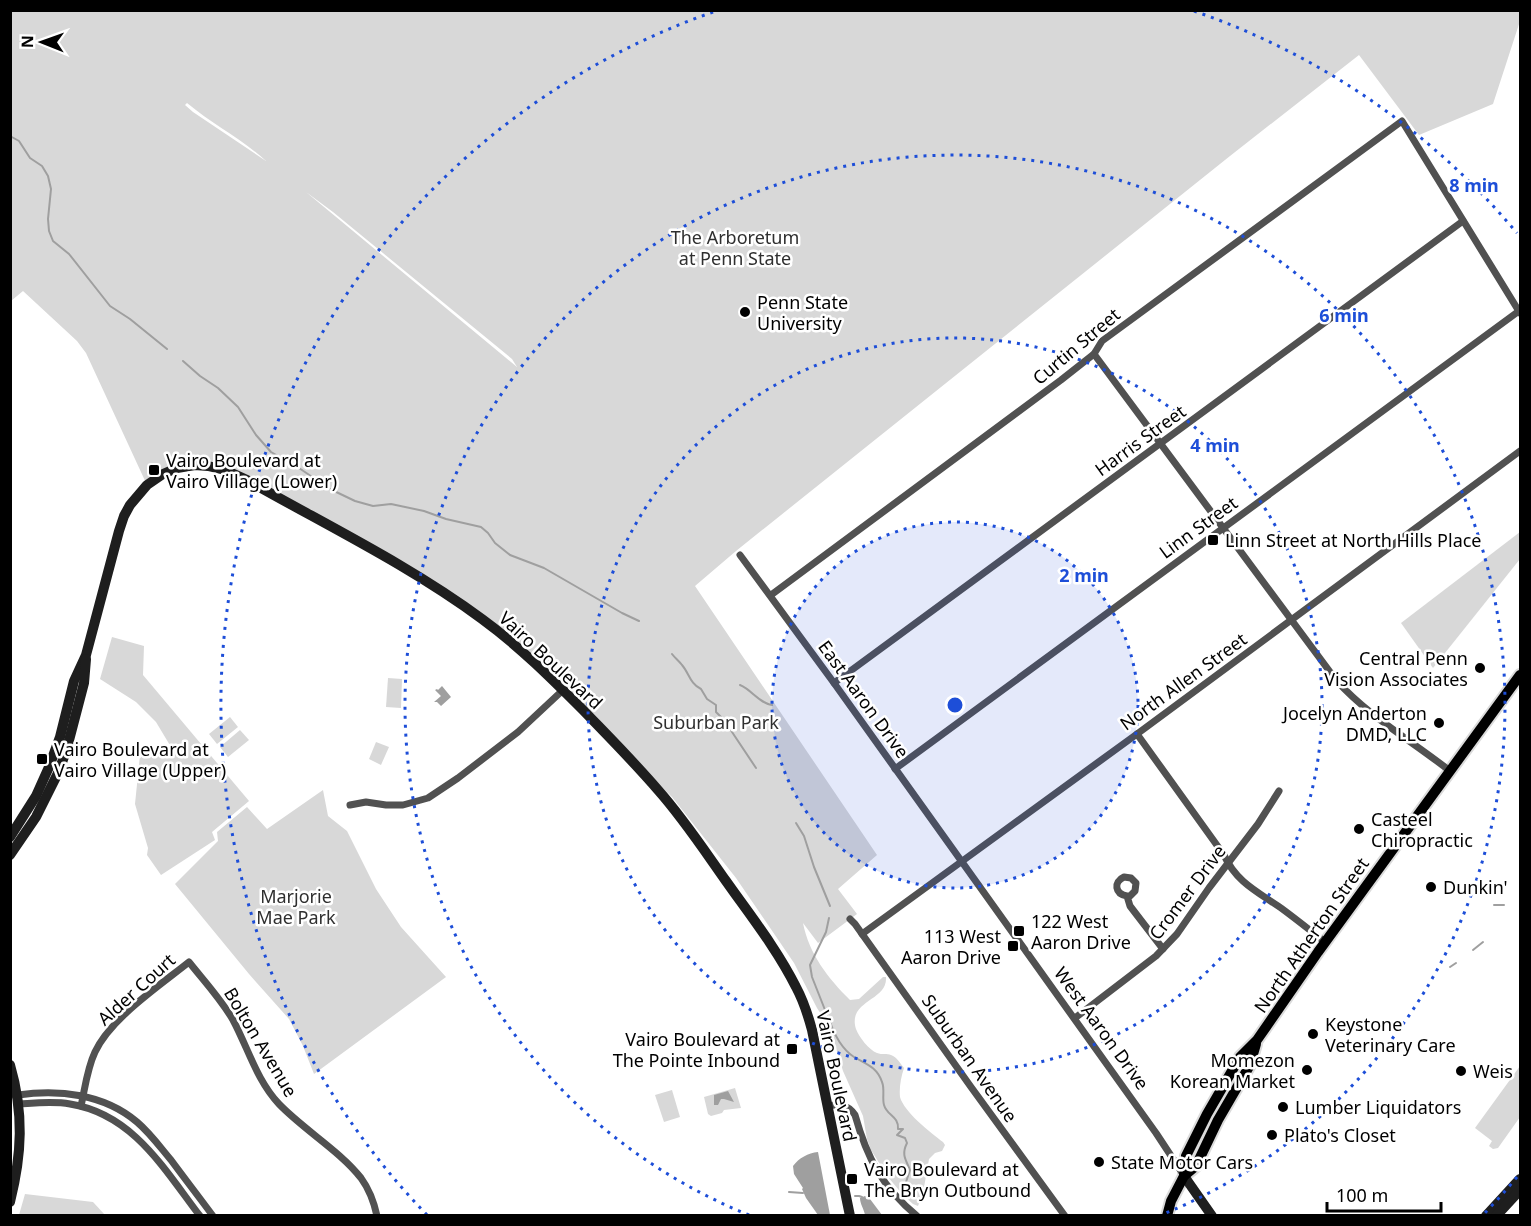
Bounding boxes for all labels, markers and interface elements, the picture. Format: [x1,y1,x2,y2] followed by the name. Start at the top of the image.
[12,12,72,72] north arrow
[16,35,38,48] text: N
[1449,173,1499,197] text: 8 min
[671,225,799,270] park label: The Arboretum at Penn State
[757,290,848,335] place label: Penn State University
[1027,302,1125,390] street label: Curtin Street
[1319,303,1369,327] text: 6 min
[738,305,752,319] marker: Penn State University
[1090,399,1191,481] street label: Harris Street
[1190,433,1240,457] text: 4 min
[166,448,337,493] place label: Vairo Boulevard at Vairo Village (Lower)
[147,463,161,477] marker: Vairo Boulevard at Vairo Village (Lower)
[1154,490,1242,564] street label: Linn Street
[1225,528,1482,552] place label: Linn Street at North Hills Place
[1206,533,1220,547] marker: Linn Street at North Hills Place
[1059,563,1109,587] text: 2 min
[494,606,608,714] street label: Vairo Boulevard
[1115,627,1252,735] street label: North Allen Street
[813,635,915,763] street label: East Aaron Drive
[1324,646,1468,691] place label: Central Penn Vision Associates
[1473,661,1487,675] marker: Central Penn Vision Associates
[945,695,965,715] centre of rings
[1281,701,1427,746] place label: Jocelyn Anderton DMD, LLC
[653,710,779,734] park label: Suburban Park
[1432,716,1446,730] marker: Jocelyn Anderton DMD, LLC
[54,737,226,782] place label: Vairo Boulevard at Vairo Village (Upper)
[35,752,49,766] marker: Vairo Boulevard at Vairo Village (Upper)
[1371,807,1473,852] place label: Casteel Chiropractic
[1352,822,1366,836] marker: Casteel Chiropractic
[1143,840,1231,944] street label: Cromer Drive
[1248,852,1374,1017] street label: North Atherton Street
[1443,875,1508,899] place label: Dunkin'
[1424,880,1438,894] marker: Dunkin'
[256,884,336,929] park label: Marjorie Mae Park
[1031,909,1131,954] place label: 122 West Aaron Drive
[901,924,1001,969] place label: 113 West Aaron Drive
[1012,924,1026,938] marker: 122 West Aaron Drive
[1006,939,1020,953] marker: 113 West Aaron Drive
[92,947,180,1030] street label: Alder Court
[1049,962,1155,1094] street label: West Aaron Drive
[219,983,303,1101] street label: Bolton Avenue
[917,989,1023,1127] street label: Suburban Avenue
[811,1008,863,1144] street label: Vairo Boulevard
[1325,1012,1456,1057] place label: Keystone Veterinary Care
[613,1027,780,1072] place label: Vairo Boulevard at The Pointe Inbound
[1306,1027,1320,1041] marker: Keystone Veterinary Care
[785,1042,799,1056] marker: Vairo Boulevard at The Pointe Inbound
[1170,1048,1296,1093] place label: Momezon Korean Market
[1473,1059,1513,1083] place label: Weis
[1300,1063,1314,1077] marker: Momezon Korean Market
[1454,1064,1468,1078] marker: Weis
[1295,1095,1461,1119] place label: Lumber Liquidators
[1276,1100,1290,1114] marker: Lumber Liquidators
[1284,1123,1396,1147] place label: Plato's Closet
[1265,1128,1279,1142] marker: Plato's Closet
[1111,1150,1253,1174] place label: State Motor Cars
[1092,1155,1106,1169] marker: State Motor Cars
[864,1157,1031,1202] place label: Vairo Boulevard at The Bryn Outbound
[845,1172,859,1186] marker: Vairo Boulevard at The Bryn Outbound
[1327,1175,1441,1213] scale bar
[1336,1183,1388,1207] text: 100 m

